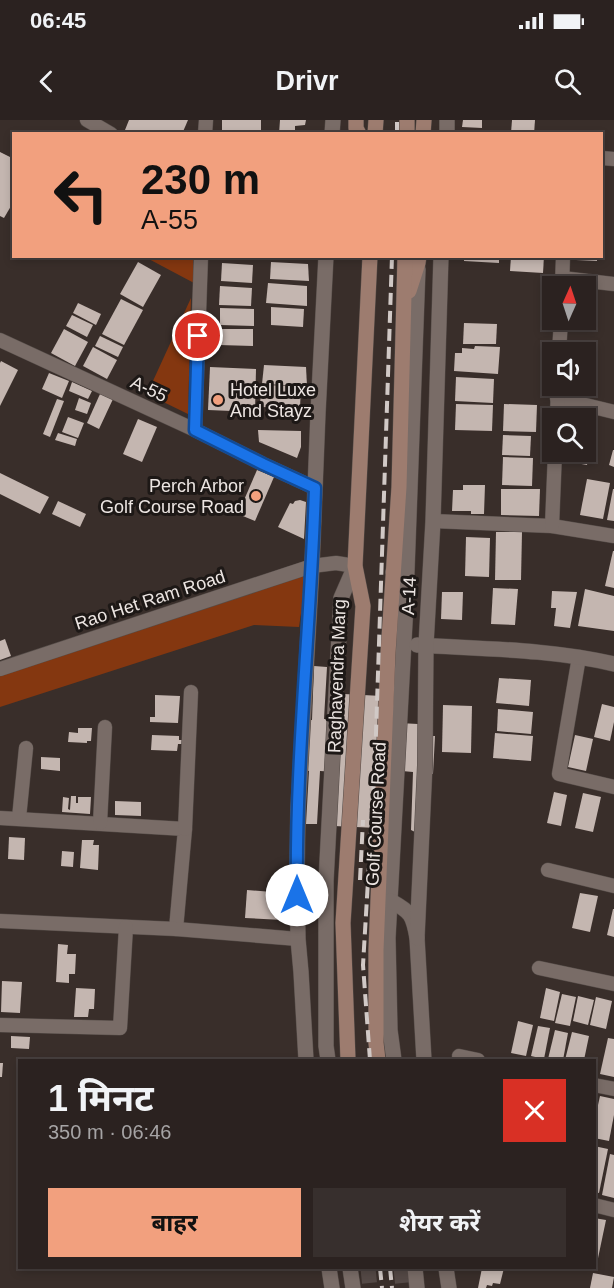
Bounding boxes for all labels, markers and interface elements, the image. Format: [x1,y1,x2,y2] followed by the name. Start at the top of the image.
[30,8,86,33] text: 06:45
[30,65,63,98] icon: back
[551,65,584,98] icon: search
[275,66,339,96] text: Drivr
[42,156,120,234] icon: left
[141,156,260,203] text: 230 m
[141,205,198,235] text: A-55
[542,276,596,330] north arrow
[542,276,596,462] map controls
[172,310,223,361] pin
[181,319,214,352] icon: arrive
[542,342,596,396] button: sound
[128,372,170,406] street label: A-55
[230,380,316,421] place label: Hotel Luxe And Stayz
[211,393,225,407] marker: Hotel Luxe And Stayz
[542,408,596,462] button: search
[100,476,244,517] place label: Perch Arbor Golf Course Road
[249,489,263,503] marker: Perch Arbor Golf Course Road
[72,566,228,634] street label: Rao Het Ram Road
[398,576,420,616] street label: A-14
[324,599,350,753] street label: Raghavendra Marg
[362,742,390,886] street label: Golf Course Road
[265,863,329,927] position arrow
[48,1078,154,1119] text: 1 मिनट
[503,1079,566,1142] button: close
[48,1121,171,1143] text: 350 m · 06:46
[48,1188,301,1257] button: बाहर
[313,1188,566,1257] button: शेयर करें

